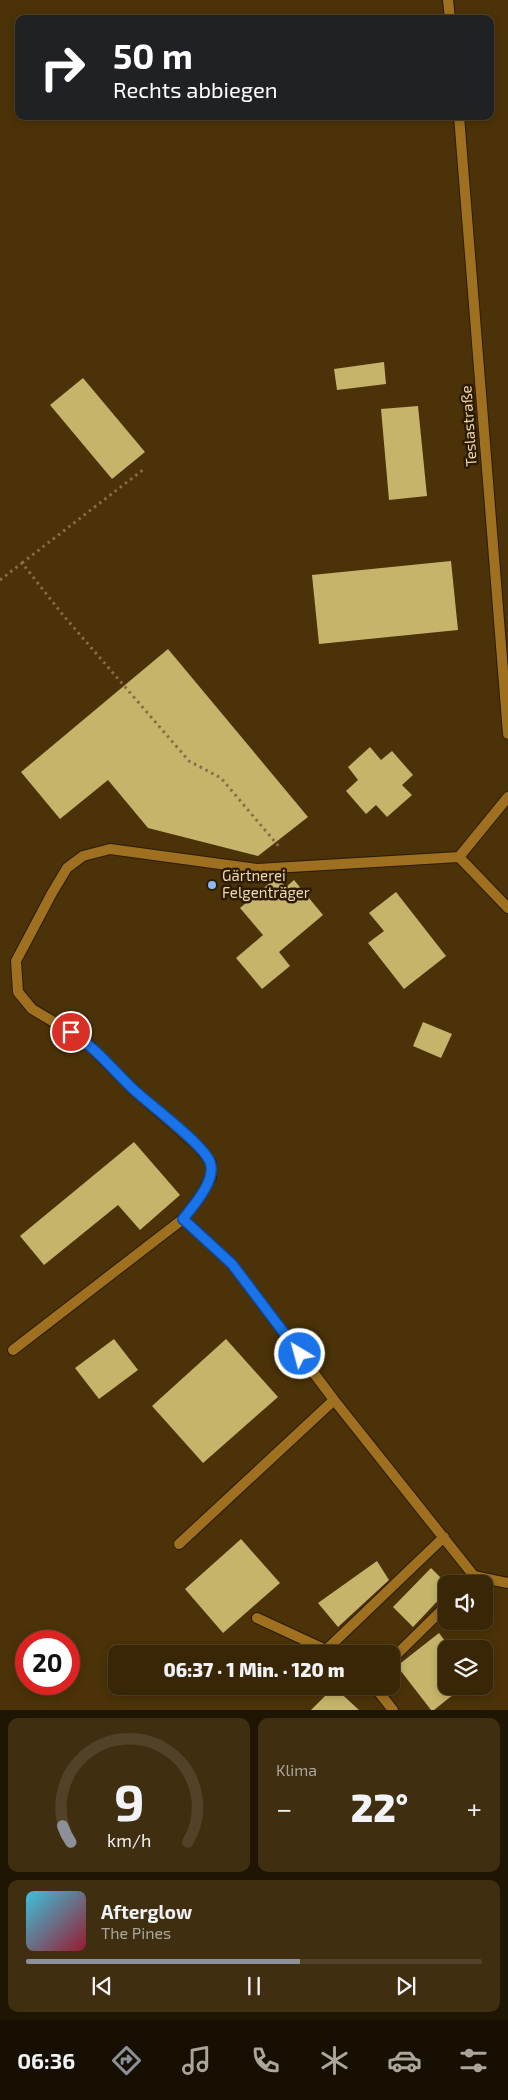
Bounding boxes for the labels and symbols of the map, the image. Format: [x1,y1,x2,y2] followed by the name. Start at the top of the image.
[456,385,480,467] street label: Teslastraße
[222,866,310,901] place label: Gärtnerei Felgenträger
[206,879,218,891] marker: Gärtnerei Felgenträger
[50,1011,92,1053] pin
[273,1327,325,1379] position arrow
[15,1630,80,1695] speed limit sign: 20

